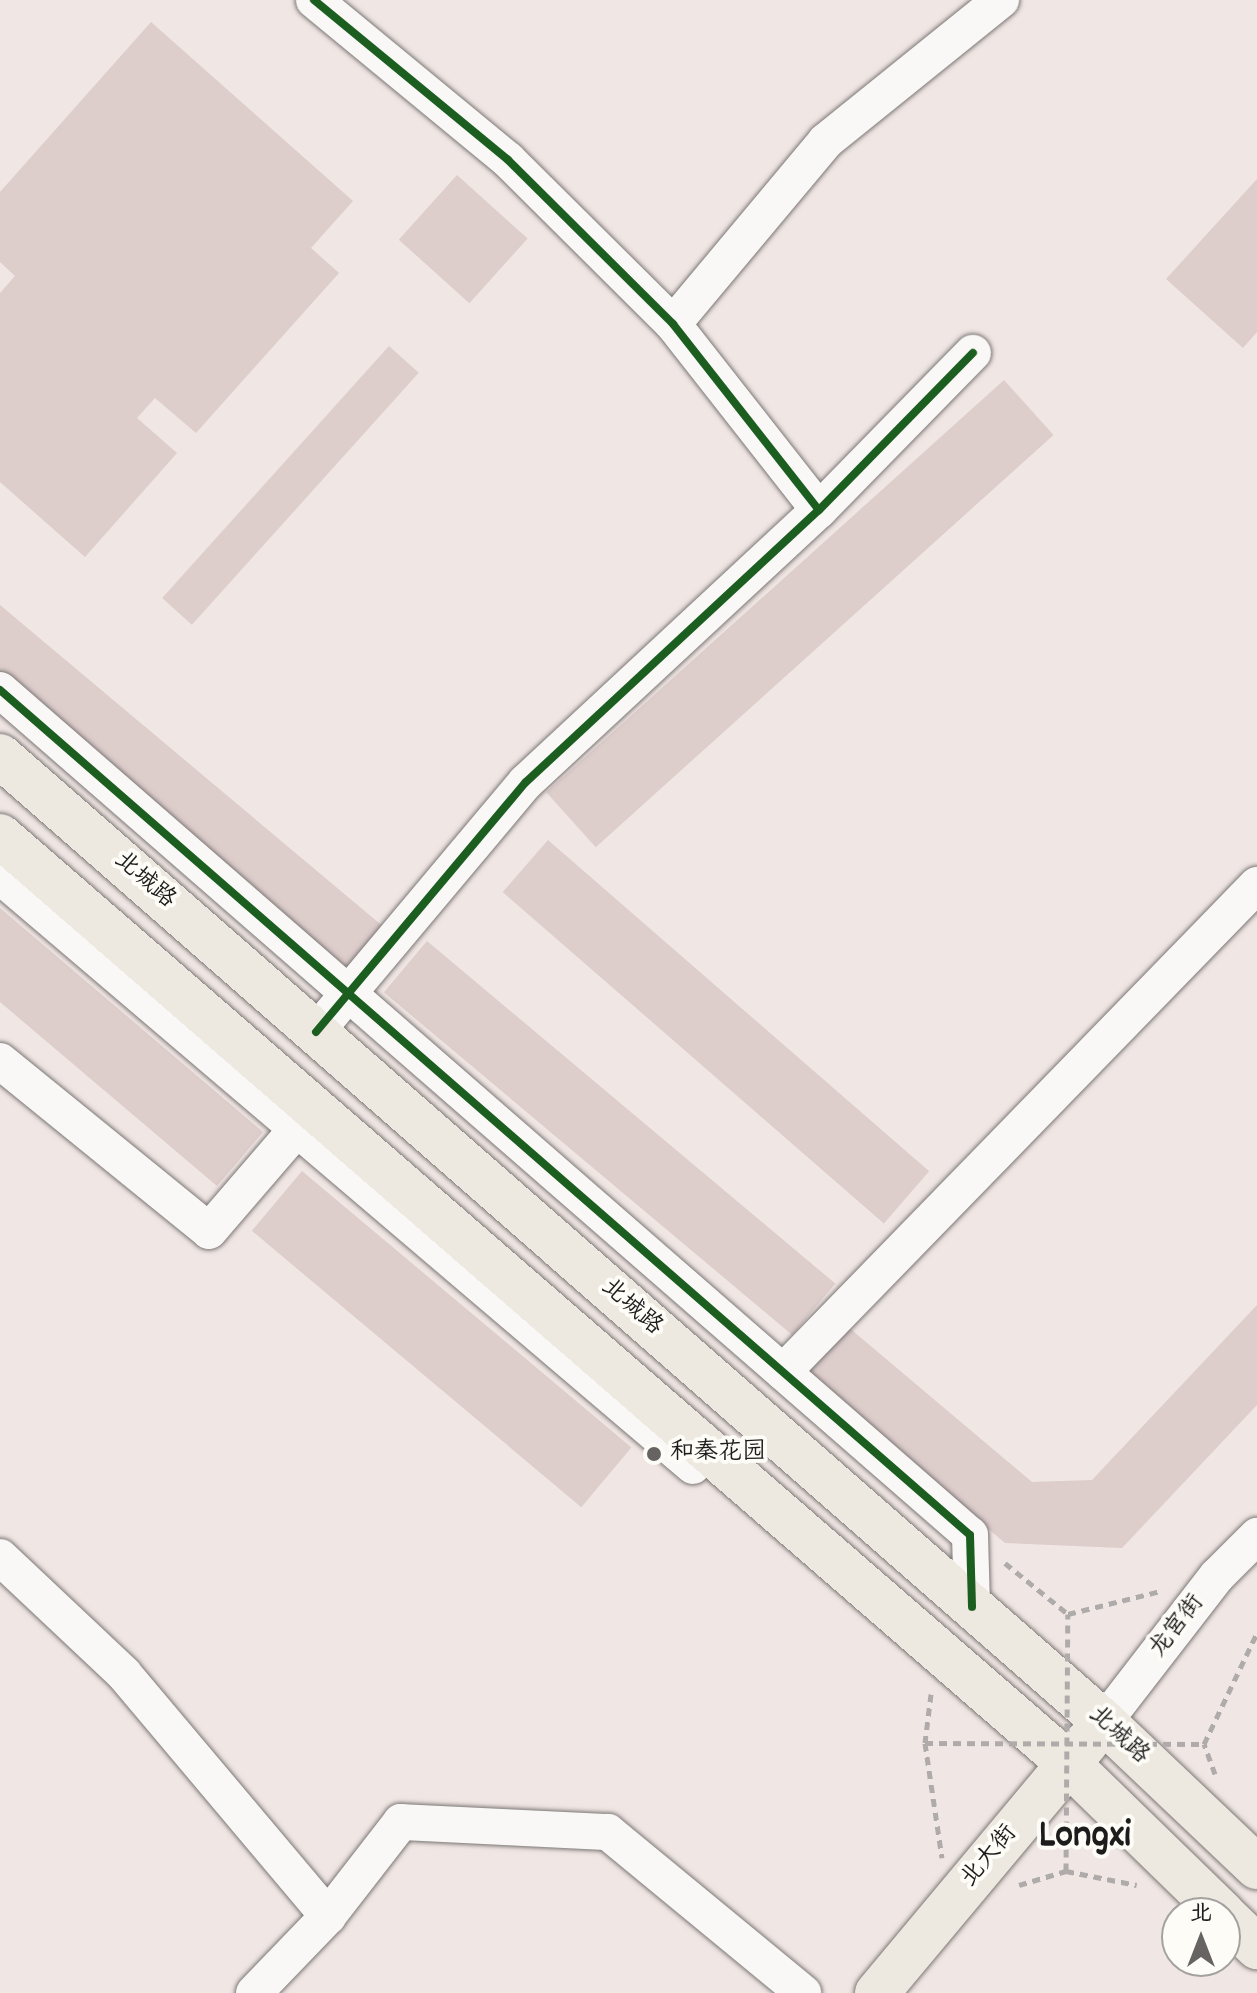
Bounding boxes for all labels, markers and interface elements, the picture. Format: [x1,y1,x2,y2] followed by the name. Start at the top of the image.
[107,847,181,915] street label: 北城路
[594,1274,668,1342] street label: 北城路
[670,1440,766,1468] place label: 和秦花园
[645,1445,663,1463] marker: 和秦花园
[1144,1590,1212,1664] street label: 龙宫街
[1082,1701,1154,1771] street label: 北城路
[1039,1814,1131,1862] district label: Longxi
[956,1820,1024,1894] street label: 北大街
[1161,1897,1241,1977] north arrow
[1190,1899,1212,1930] text: 北

